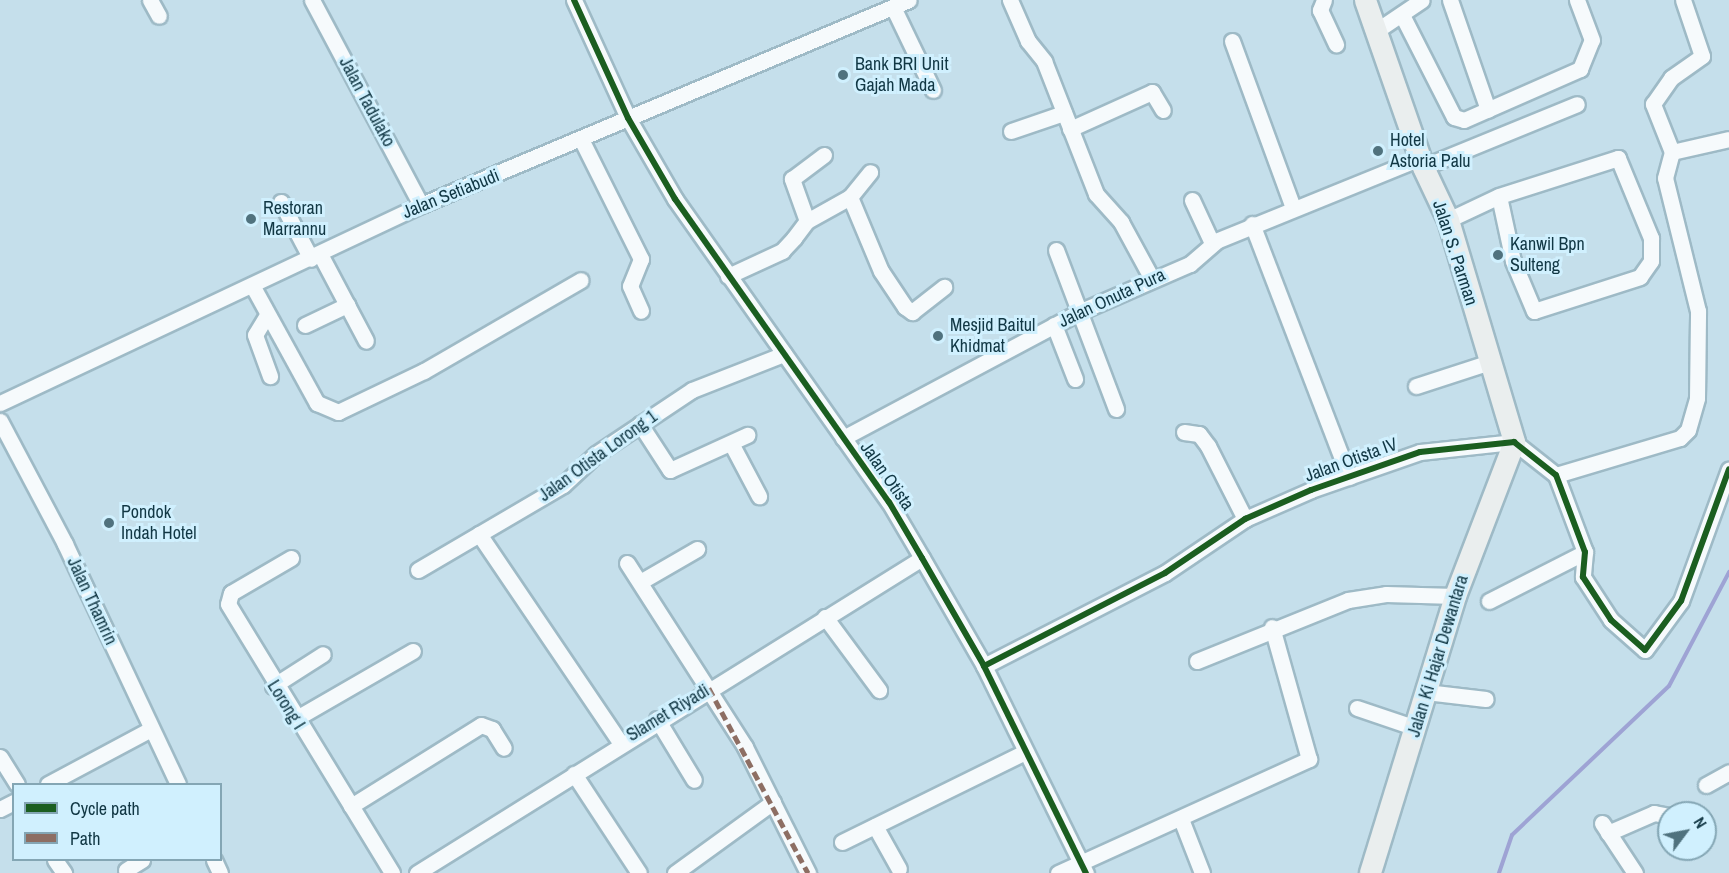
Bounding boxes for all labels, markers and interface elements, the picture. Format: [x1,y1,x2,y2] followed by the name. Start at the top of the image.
[334,53,400,151] street label: Jalan Tadulako
[855,54,949,97] place label: Bank BRI Unit Gajah Mada
[836,68,850,82] marker: Bank BRI Unit Gajah Mada
[1390,130,1470,172] place label: Hotel Astoria Palu
[1371,144,1385,158] marker: Hotel Astoria Palu
[399,165,503,223] street label: Jalan Setiabudi
[263,198,326,240] place label: Restoran Marrannu
[1428,198,1482,308] street label: Jalan S. Parman
[244,212,258,226] marker: Restoran Marrannu
[1510,234,1585,276] place label: Kanwil Bpn Sulteng
[1491,248,1505,262] marker: Kanwil Bpn Sulteng
[1055,264,1169,332] street label: Jalan Onuta Pura
[950,315,1035,358] place label: Mesjid Baitul Khidmat
[931,329,945,343] marker: Mesjid Baitul Khidmat
[535,406,661,506] street label: Jalan Otista Lorong 1
[1302,433,1400,487] street label: Jalan Otista IV
[856,438,918,514] street label: Jalan Otista
[121,502,196,544] place label: Pondok Indah Hotel
[102,516,116,530] marker: Pondok Indah Hotel
[62,554,122,648] street label: Jalan Thamrin
[1403,572,1473,740] street label: Jalan Ki Hajar Dewantara
[262,676,310,734] street label: Lorong I
[623,680,713,746] street label: Slamet Riyadi
[12,783,222,861] legend
[70,796,140,821] text: Cycle path
[1657,801,1717,861] north arrow
[1689,813,1712,832] text: N
[70,826,100,851] text: Path

